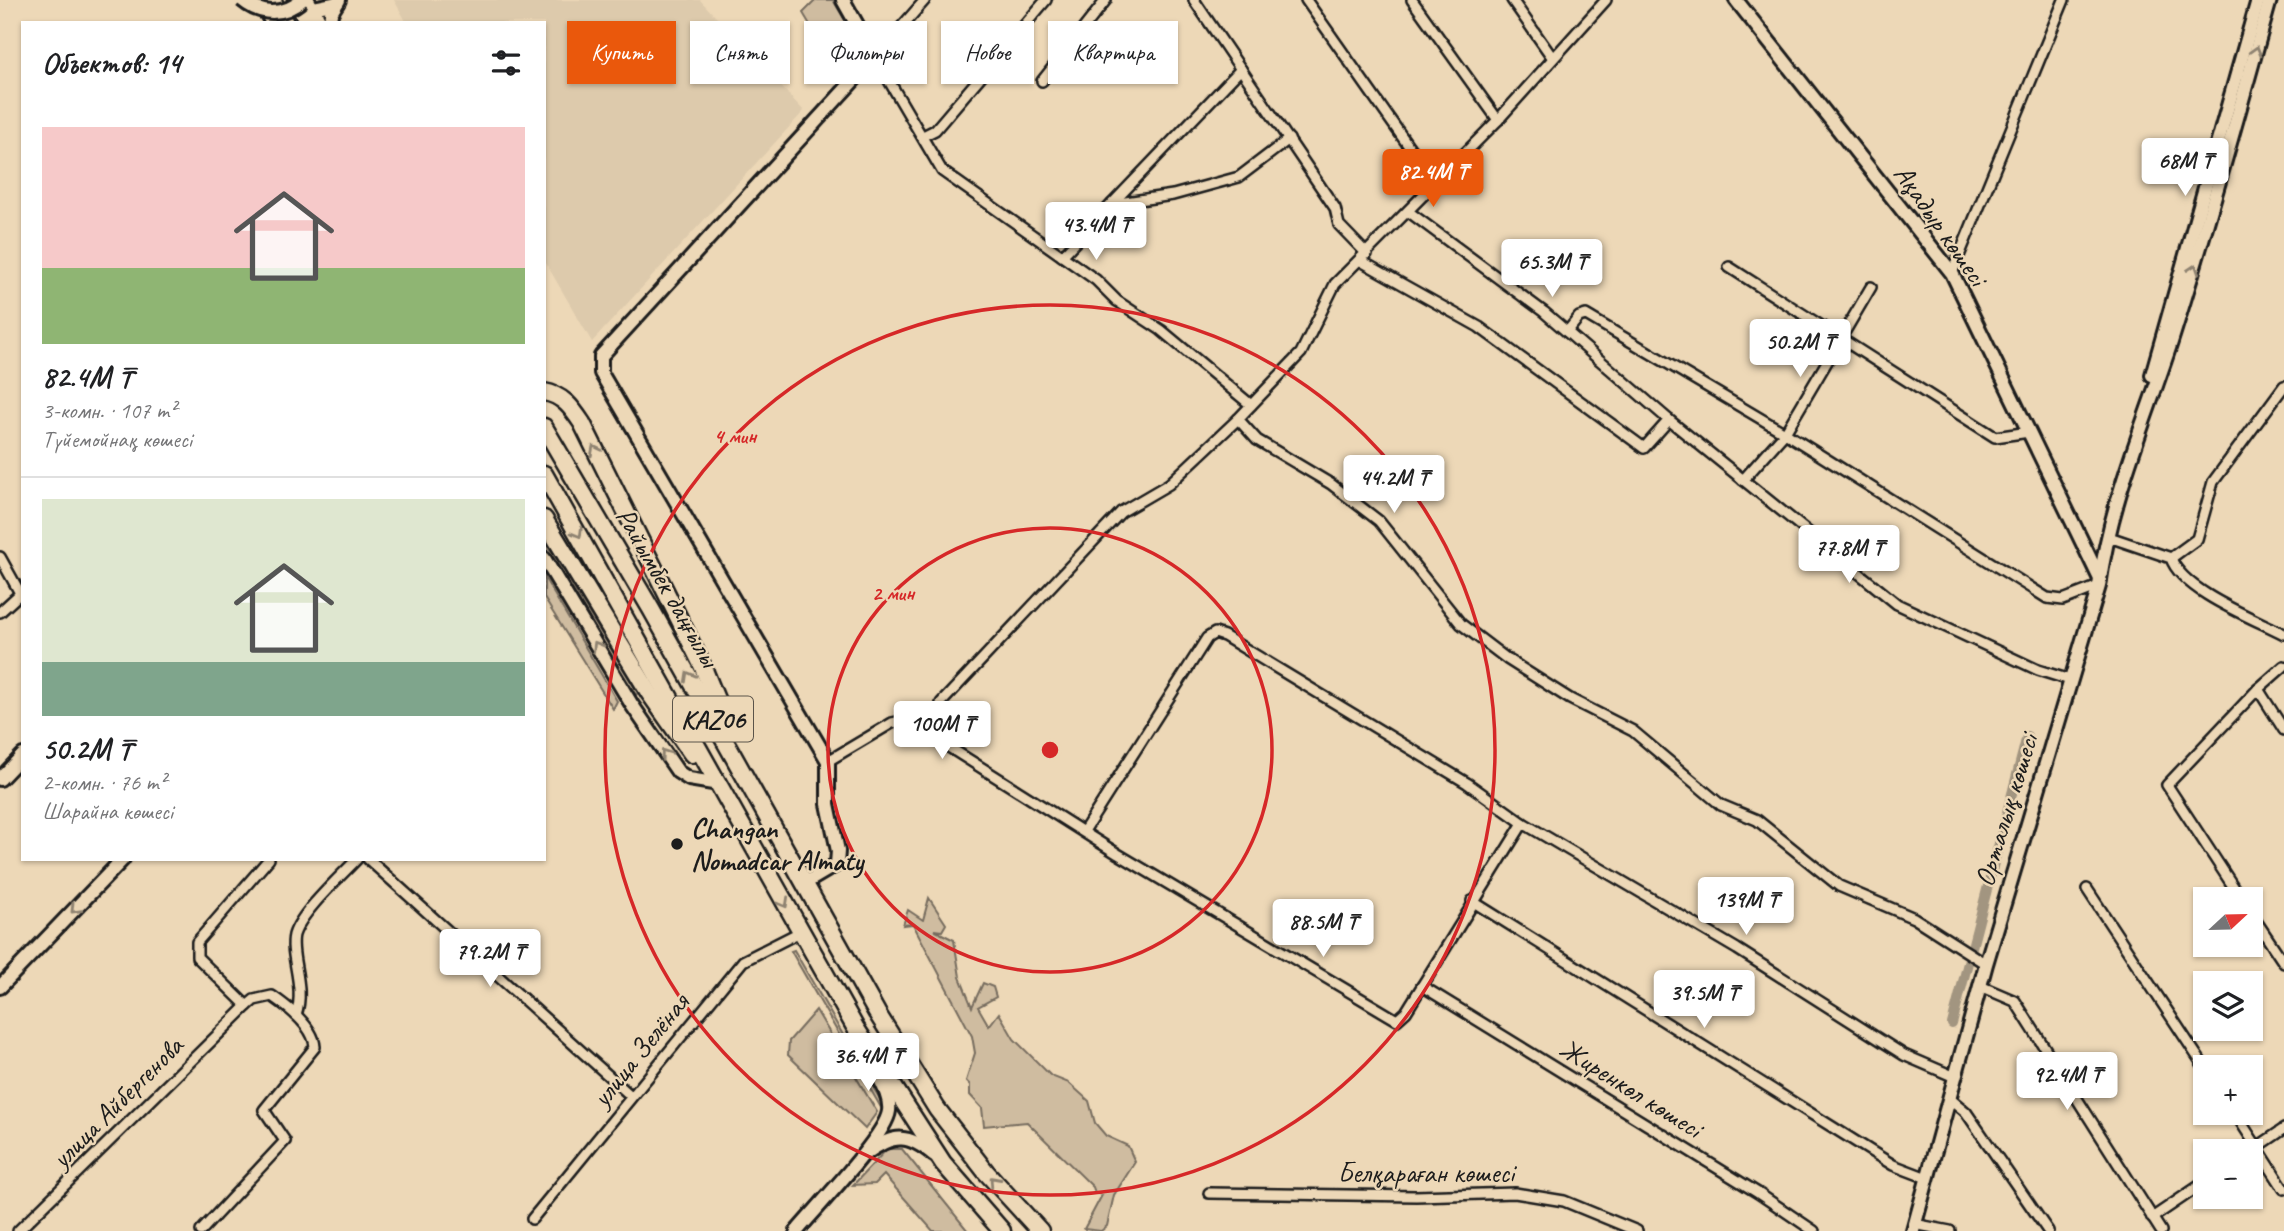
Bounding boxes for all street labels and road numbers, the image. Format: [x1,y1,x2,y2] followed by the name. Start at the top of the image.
[1887,158,1998,295] street label: Ақадыр көшесі
[608,501,729,675] street label: Райымбек даңғылы
[673,696,753,741] road number: KАZ06
[1966,726,2047,890] street label: Орталық көшесі
[582,985,698,1115] street label: улица Зелёная
[42,1027,192,1177] street label: улица Айбергенова
[1553,1030,1712,1148] street label: Жиренкөл көшесі
[1338,1155,1518,1190] street label: Белқараған көшесі

